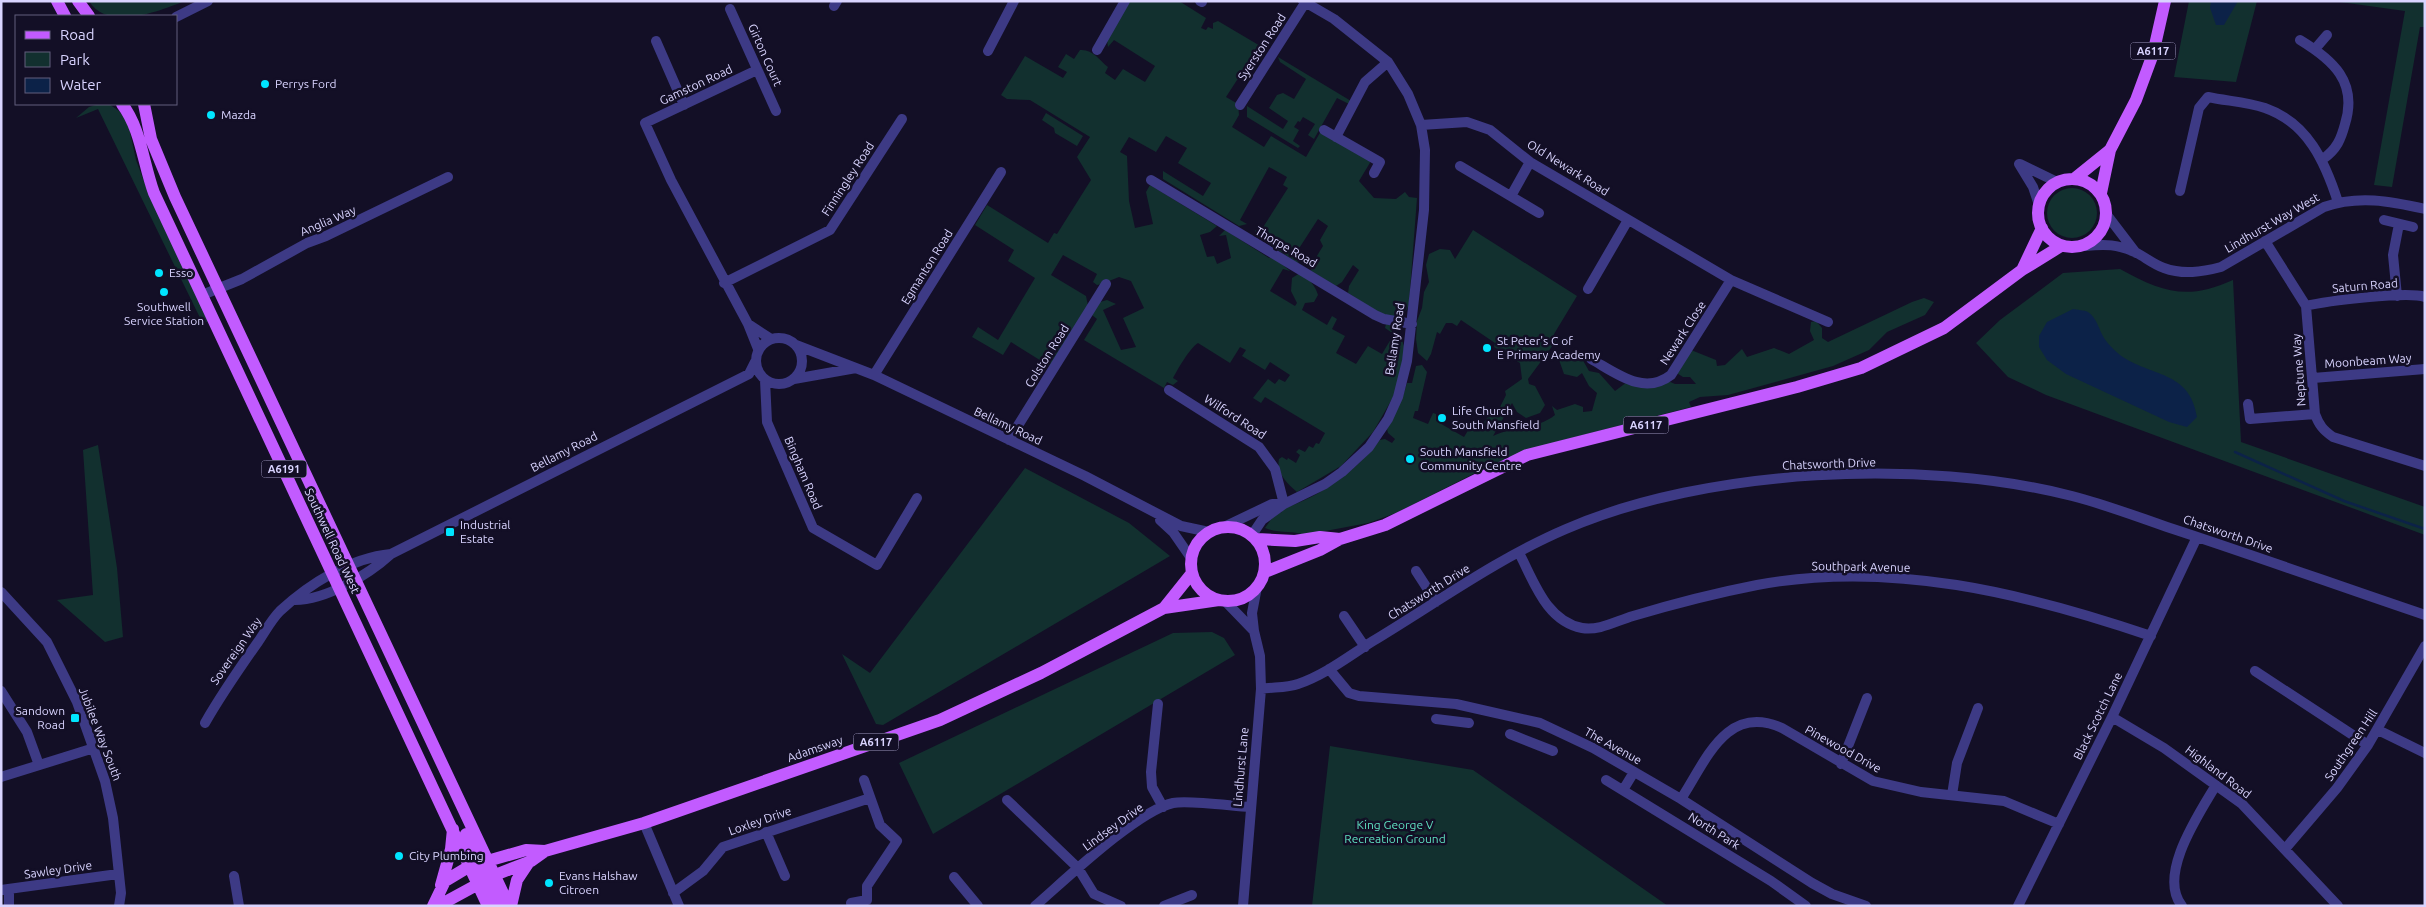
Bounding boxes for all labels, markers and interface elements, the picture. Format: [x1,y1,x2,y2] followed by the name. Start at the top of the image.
[1235,11,1288,83] street label: Syerston Road
[15,15,178,105] legend
[746,21,785,88] street label: Girton Court
[60,26,95,43] text: Road
[2130,42,2176,59] road number: A6117
[60,51,90,68] text: Park
[657,62,734,107] street label: Gamston Road
[60,76,101,93] text: Water
[275,77,337,90] place label: Perrys Ford
[259,78,271,90] marker: Perrys Ford
[221,108,256,121] place label: Mazda
[205,109,217,121] marker: Mazda
[1525,137,1612,198] street label: Old Newark Road
[819,139,876,218] street label: Finningley Road
[2222,190,2322,255] street label: Lindhurst Way West
[298,203,358,238] street label: Anglia Way
[1253,224,1319,269] street label: Thorpe Road
[898,227,955,307] street label: Egmanton Road
[169,266,193,279] place label: Esso
[153,267,165,279] marker: Esso
[2332,276,2398,295] street label: Saturn Road
[158,286,170,298] marker: Southwell Service Station
[1657,298,1708,367] street label: Newark Close
[124,300,204,327] place label: Southwell Service Station
[1382,302,1407,376] street label: Bellamy Road
[1022,322,1071,390] street label: Colston Road
[2289,333,2308,407] street label: Neptune Way
[1497,334,1600,361] place label: St Peter's C of E Primary Academy
[1481,342,1493,354] marker: St Peter's C of E Primary Academy
[2324,351,2412,370] street label: Moonbeam Way
[1202,392,1269,441] street label: Wilford Road
[972,404,1044,447] street label: Bellamy Road
[1452,404,1539,431] place label: Life Church South Mansfield
[1436,412,1448,424] marker: Life Church South Mansfield
[1624,416,1668,434] road number: A6117
[528,429,599,474] street label: Bellamy Road
[782,434,825,511] street label: Bingham Road
[1420,445,1522,472] place label: South Mansfield Community Centre
[1404,453,1416,465] marker: South Mansfield Community Centre
[1782,455,1876,472] street label: Chatsworth Drive
[262,460,306,478] road number: A6191
[302,486,363,596] street label: Southwell Road West
[2182,512,2275,555] street label: Chatsworth Drive
[460,518,511,545] place label: Industrial Estate
[444,526,456,538] marker: Industrial Estate
[1812,559,1910,574] street label: Southpark Avenue
[1385,561,1472,622] street label: Chatsworth Drive
[208,614,264,687] street label: Sovereign Way
[2071,670,2124,762] street label: Black Scotch Lane
[77,685,124,782] street label: Jubilee Way South
[15,704,65,731] place label: Sandown Road
[2322,706,2379,783] street label: Southgreen Hill
[69,712,81,724] marker: Sandown Road
[1803,722,1884,775] street label: Pinewood Drive
[1582,725,1644,767] street label: The Avenue
[1231,727,1250,807] street label: Lindhurst Lane
[785,733,844,764] street label: Adamsway
[854,734,898,750] road number: A6117
[2183,743,2254,800] street label: Highland Road
[1080,800,1146,853] street label: Lindsey Drive
[727,804,793,837] street label: Loxley Drive
[1686,810,1742,852] street label: North Park
[1344,818,1446,845] park label: King George V Recreation Ground
[409,849,484,862] place label: City Plumbing
[393,850,405,862] marker: City Plumbing
[23,858,93,881] street label: Sawley Drive
[559,869,638,896] place label: Evans Halshaw Citroen
[543,877,555,889] marker: Evans Halshaw Citroen

